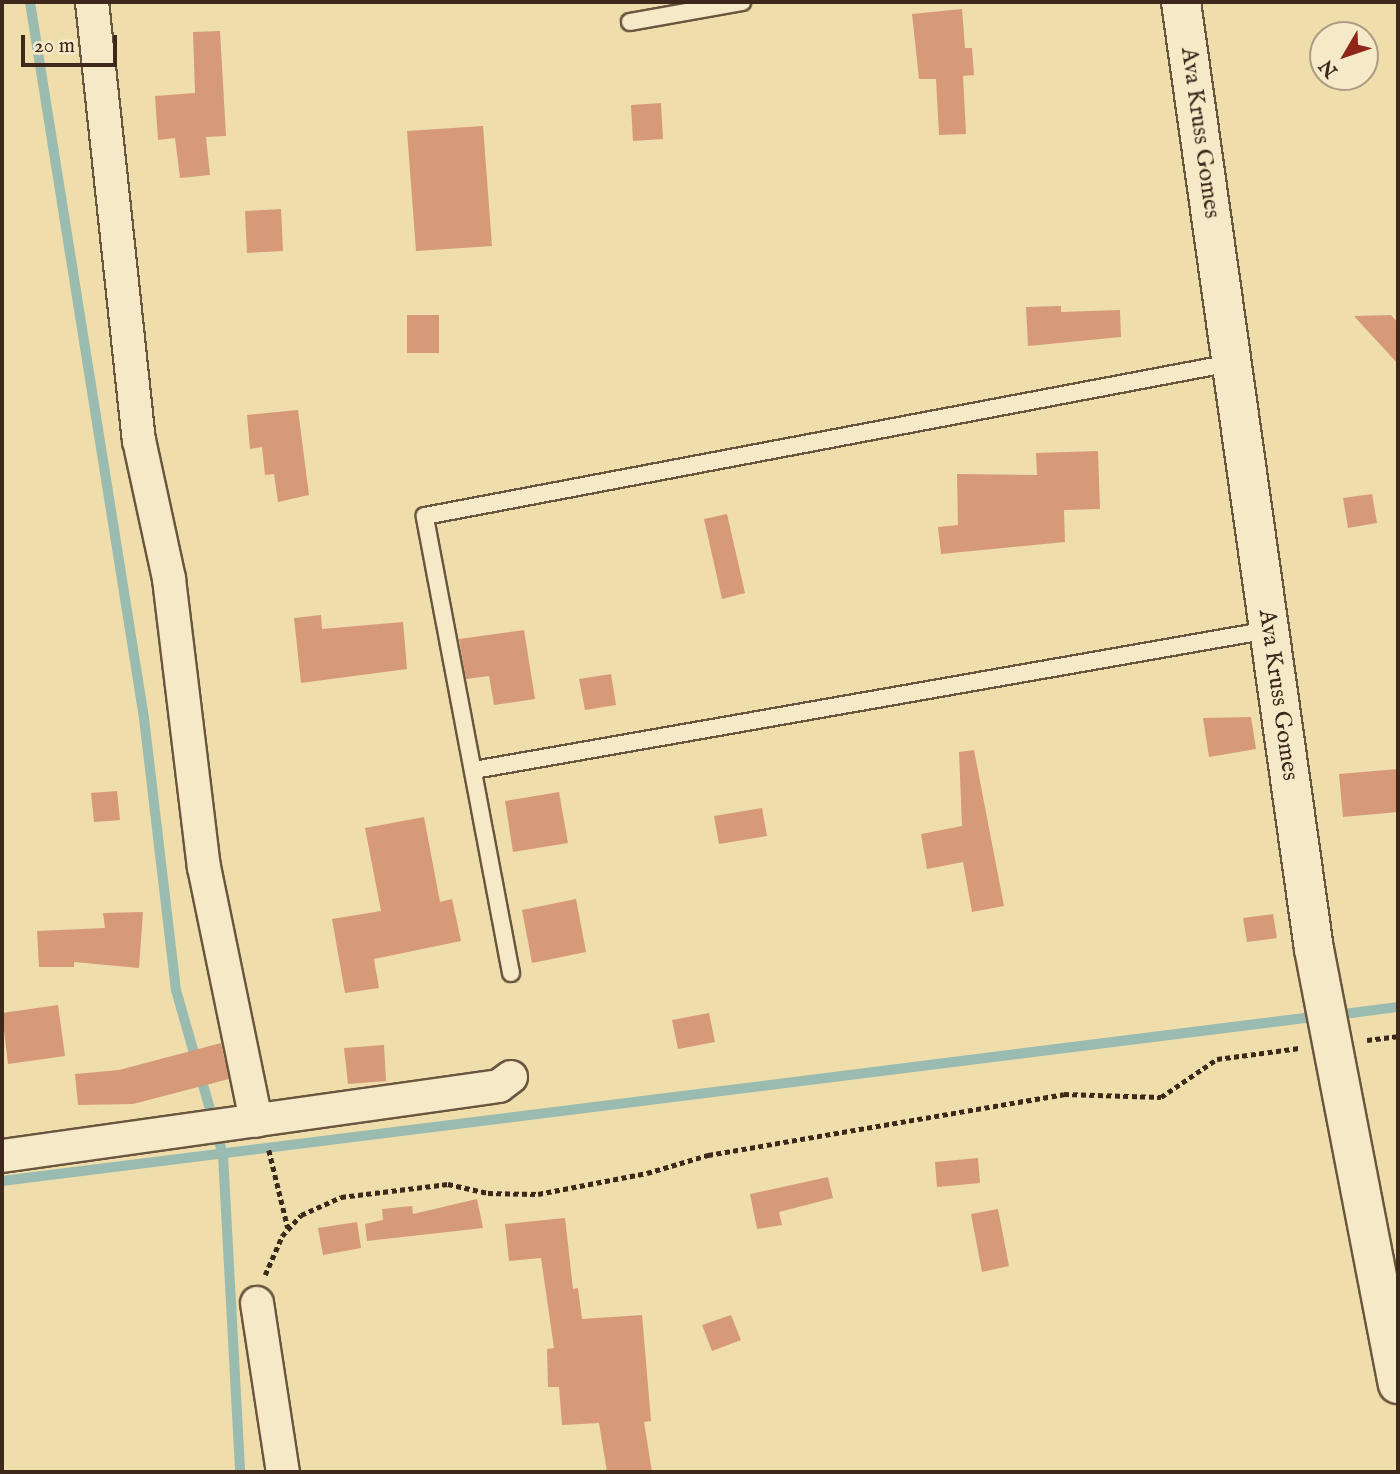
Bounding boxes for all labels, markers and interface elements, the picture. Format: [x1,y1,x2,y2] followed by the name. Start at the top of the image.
[24,21,121,65] scale bar
[1309,21,1379,91] north arrow
[34,33,75,60] text: 20 m
[1174,46,1226,220] street label: Ava Kruss Gomes
[1315,54,1344,82] text: N
[1252,608,1304,782] street label: Ava Kruss Gomes

